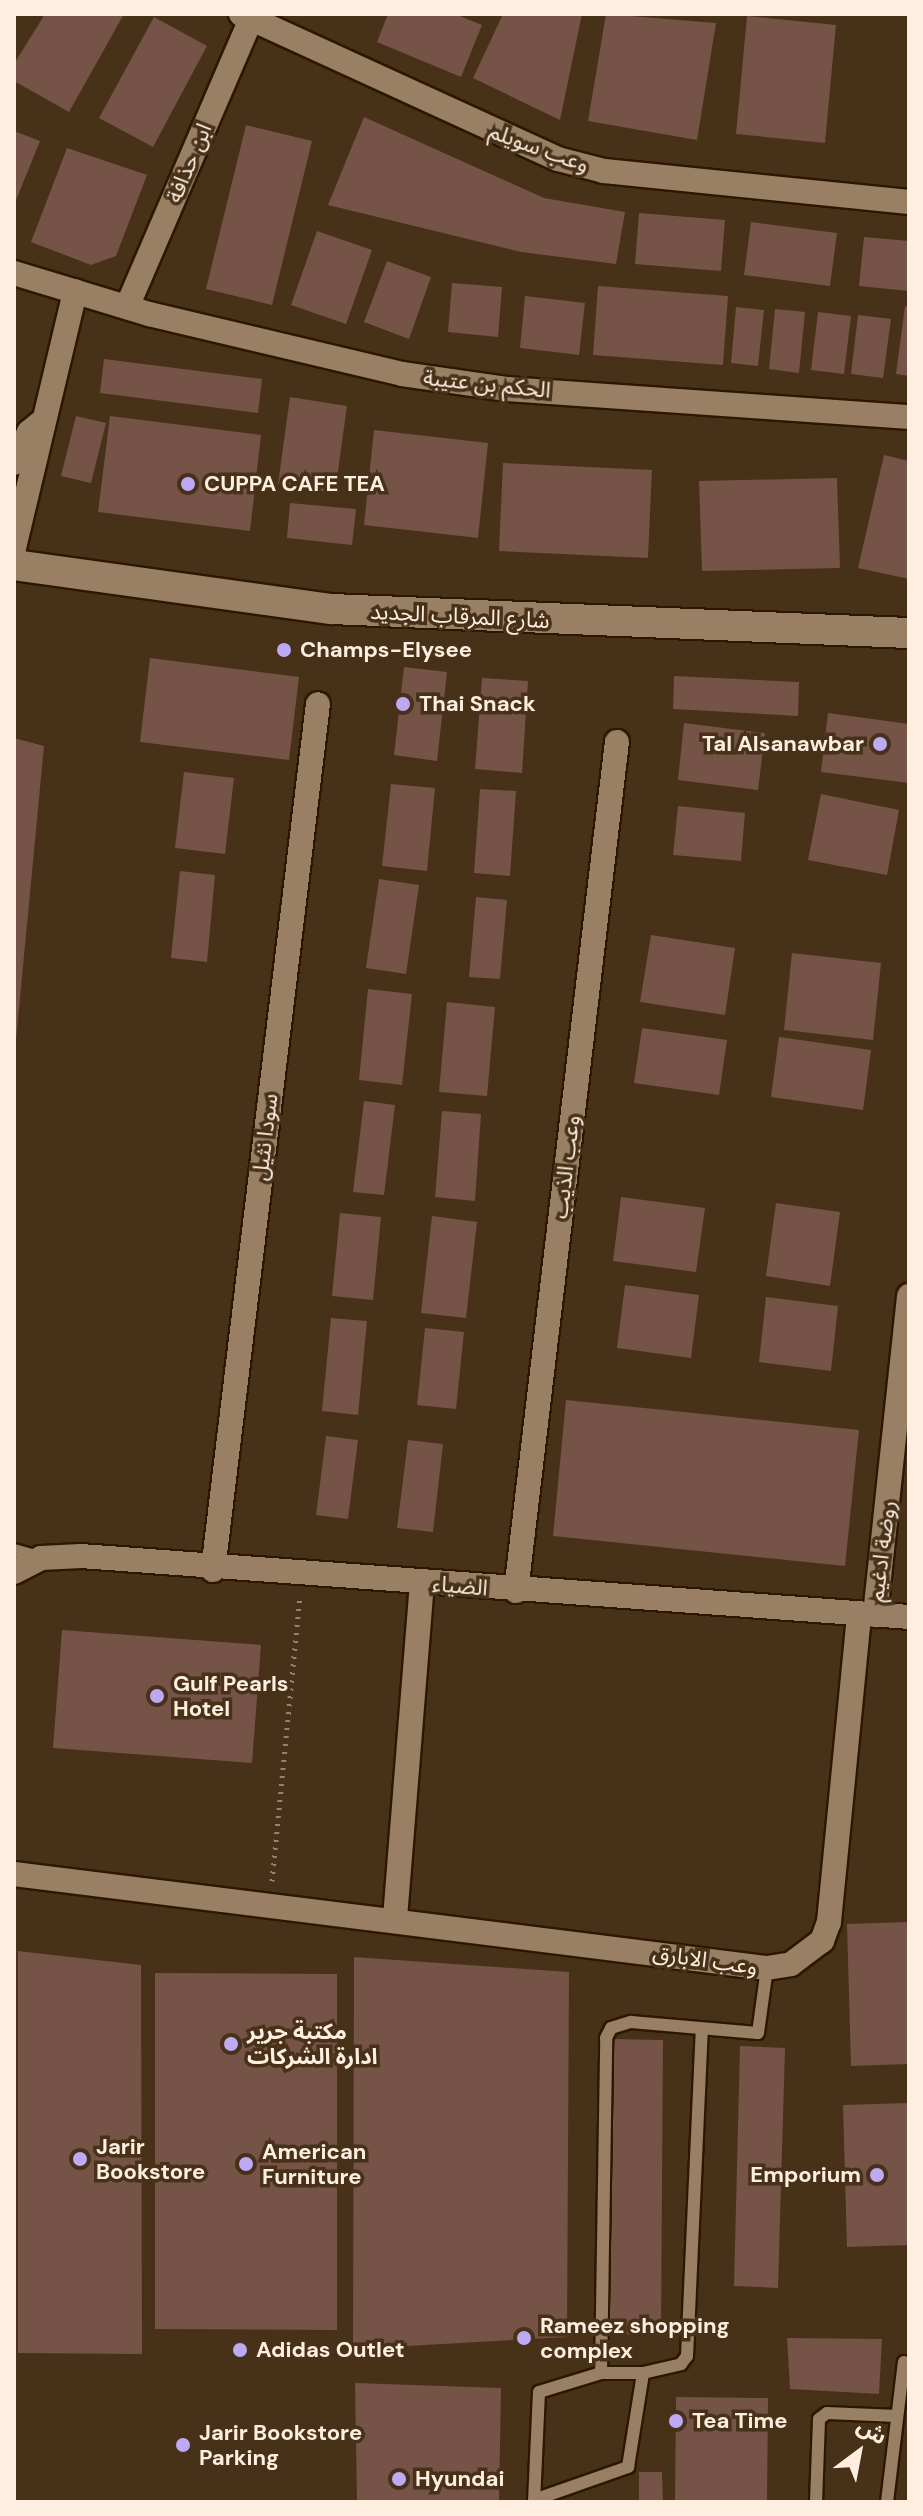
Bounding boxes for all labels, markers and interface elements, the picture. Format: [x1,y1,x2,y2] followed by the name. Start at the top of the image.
[486,118,592,178] street label: وعب سويلم
[161,119,217,207] street label: ابن حذافة
[422,364,552,404] street label: الحكم بن عتيبة
[204,471,385,497] place label: CUPPA CAFE TEA
[179,475,197,493] marker: CUPPA CAFE TEA
[370,598,550,634] street label: شارع المرقاب الجديد
[300,637,472,663] place label: Champs-Elysee
[275,641,293,659] marker: Champs-Elysee
[419,691,536,717] place label: Thai Snack
[394,695,412,713] marker: Thai Snack
[702,731,864,757] place label: Tal Alsanawbar
[871,735,889,753] marker: Tal Alsanawbar
[247,1092,283,1182] street label: سودا نثيل
[547,1114,585,1220] street label: وعب الذيب
[863,1499,901,1603] street label: روضة ادغيم
[431,1570,489,1602] street label: الضياء
[173,1670,289,1722] place label: Gulf Pearls Hotel
[148,1687,166,1705] marker: Gulf Pearls Hotel
[651,1940,759,1980] street label: وعب الابارق
[247,2018,378,2070] place label: مكتبة جرير ادارة الشركات
[222,2035,240,2053] marker: مكتبة جرير ادارة الشركات
[96,2133,205,2184] place label: Jarir Bookstore
[262,2138,366,2190] place label: American Furniture
[71,2150,89,2168] marker: Jarir Bookstore
[237,2155,255,2173] marker: American Furniture
[750,2162,861,2188] place label: Emporium
[868,2166,886,2184] marker: Emporium
[540,2312,730,2364] place label: Rameez shopping complex
[515,2329,533,2347] marker: Rameez shopping complex
[256,2337,405,2363] place label: Adidas Outlet
[231,2341,249,2359] marker: Adidas Outlet
[692,2408,788,2434] place label: Tea Time
[852,2411,892,2452] text: ش
[667,2412,685,2430] marker: Tea Time
[819,2412,899,2492] north arrow
[199,2419,362,2470] place label: Jarir Bookstore Parking
[174,2436,192,2454] marker: Jarir Bookstore Parking
[415,2466,504,2492] place label: Hyundai
[390,2470,408,2488] marker: Hyundai

